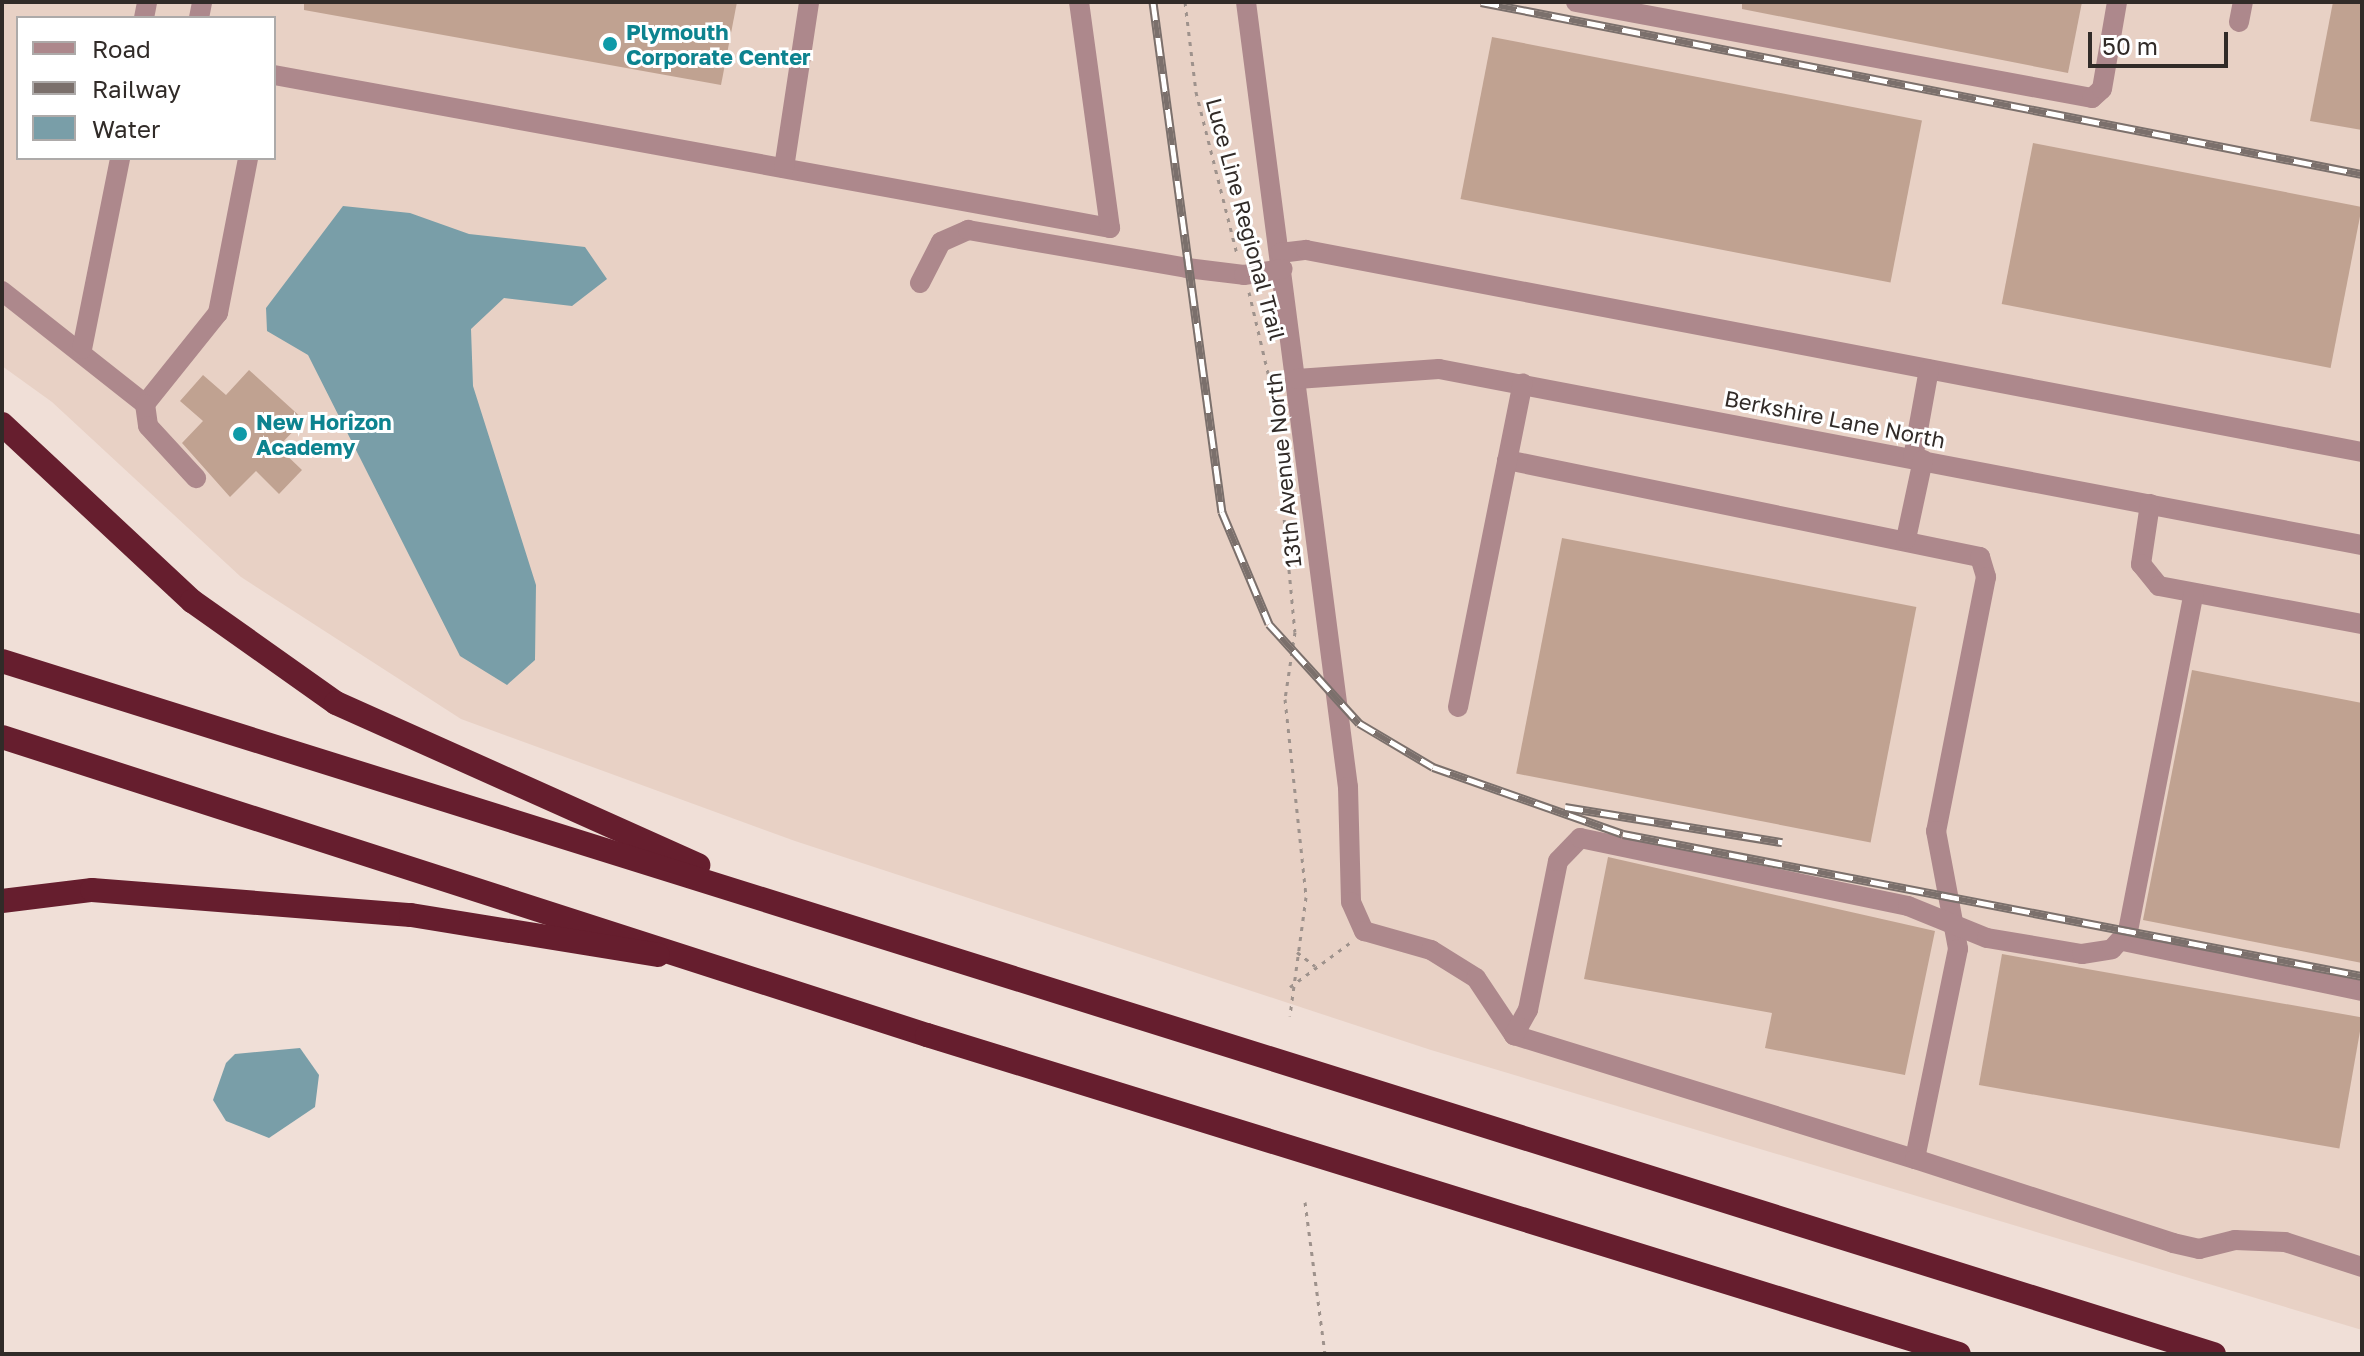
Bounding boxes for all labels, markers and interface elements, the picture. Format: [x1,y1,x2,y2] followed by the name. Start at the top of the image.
[16,16,276,160] legend
[2092,16,2232,66] scale bar
[626,18,811,70] place label: Plymouth Corporate Center
[2102,31,2158,60] text: 50 m
[92,34,151,63] text: Road
[601,35,619,53] marker: Plymouth Corporate Center
[92,74,181,103] text: Railway
[1201,95,1291,343] street label: Luce Line Regional Trail
[92,114,160,143] text: Water
[1260,371,1306,569] street label: 13th Avenue North
[1722,385,1948,453] street label: Berkshire Lane North
[256,408,392,460] place label: New Horizon Academy
[231,425,249,443] marker: New Horizon Academy

